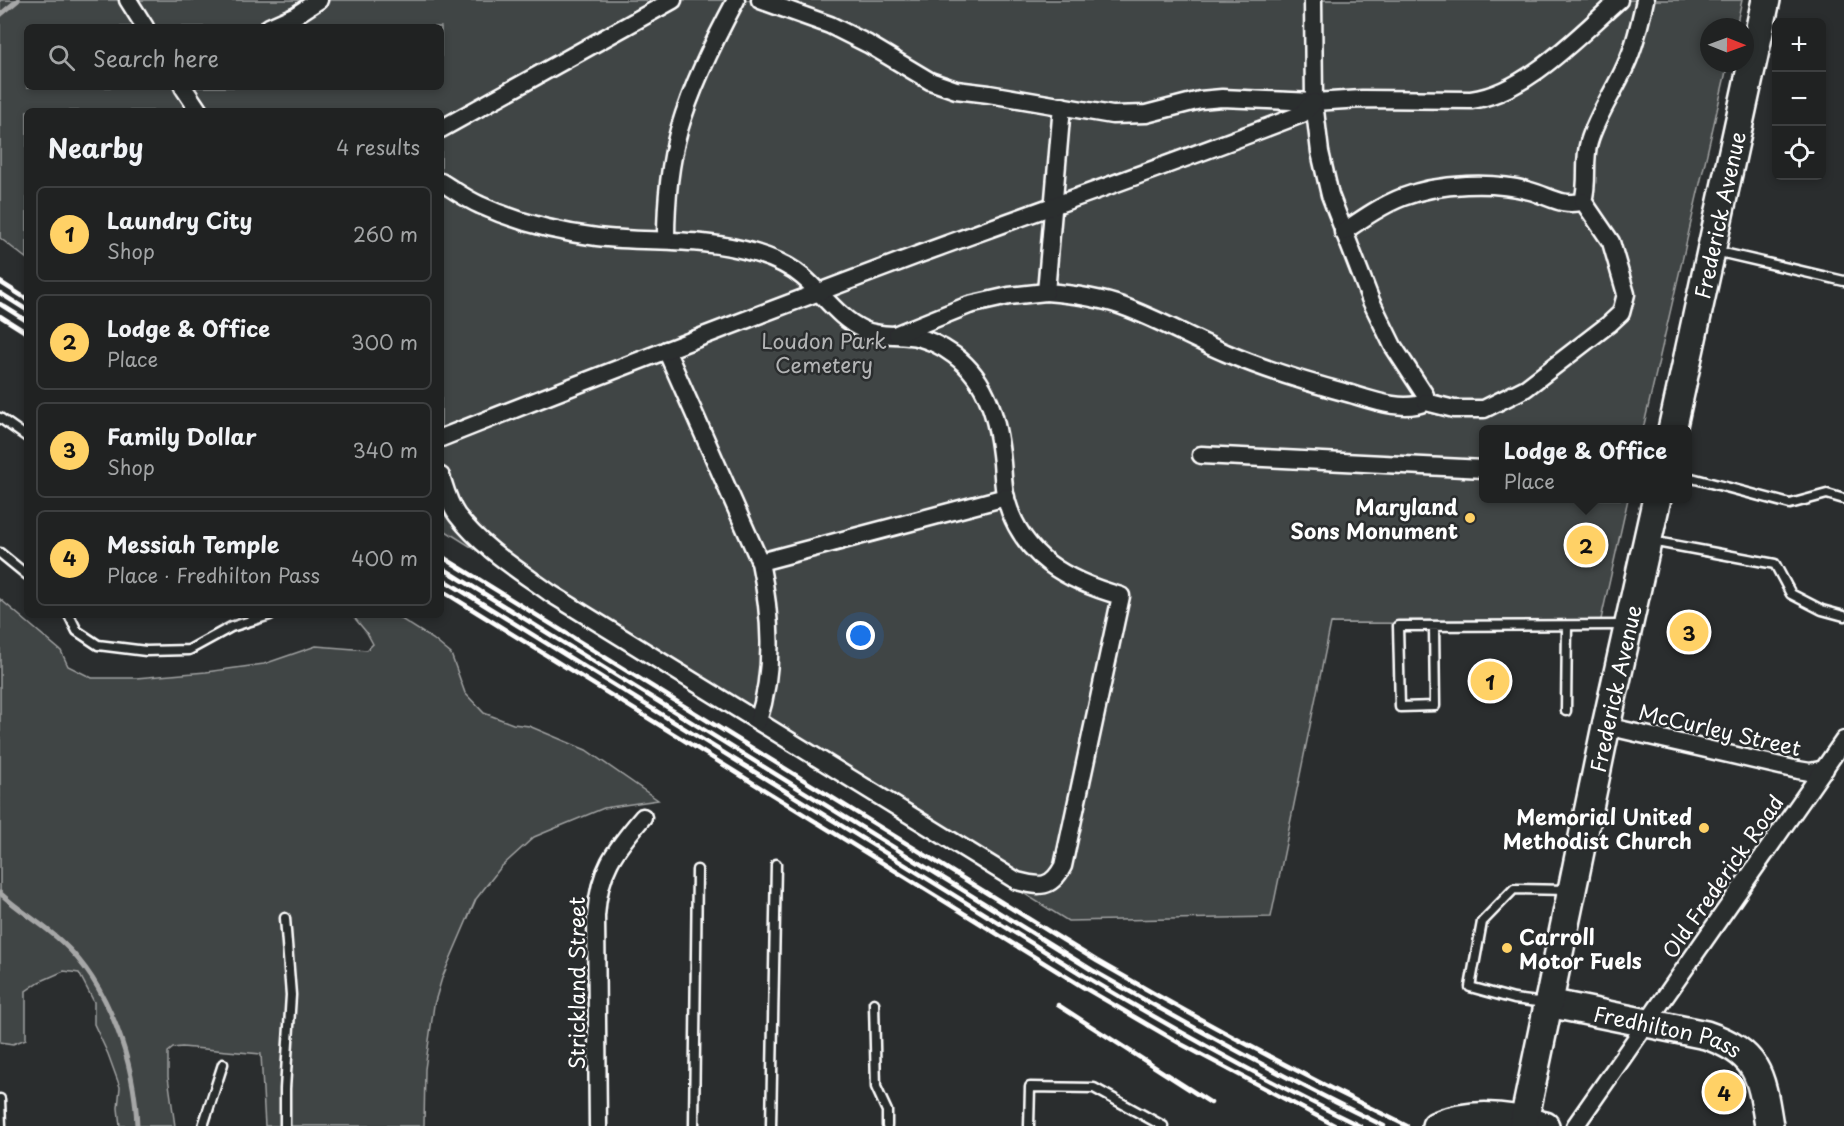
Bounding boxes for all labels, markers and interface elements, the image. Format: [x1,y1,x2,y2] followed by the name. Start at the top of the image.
[1700,18,1754,72] north arrow
[1772,18,1826,180] map controls
[1772,18,1826,72] button: +
[24,24,444,90] search box
[45,41,78,74] icon: search
[93,41,219,74] text: Search here
[1772,72,1826,126] button: −
[1772,126,1826,180] button: locate
[48,128,143,167] text: Nearby
[1685,128,1753,302] street label: Frederick Avenue
[336,132,420,162] text: 4 results
[107,203,252,236] text: Laundry City
[65,219,74,249] text: 1
[353,219,418,249] text: 260 m
[107,236,155,266] text: Shop
[107,311,270,344] text: Lodge & Office
[761,324,887,380] park label: Loudon Park Cemetery
[62,327,77,357] text: 2
[351,327,418,357] text: 300 m
[107,344,158,374] text: Place
[107,419,257,452] text: Family Dollar
[1479,425,1692,503] popup
[1504,433,1667,466] text: Lodge & Office
[63,435,76,465] text: 3
[353,435,418,465] text: 340 m
[107,452,155,482] text: Shop
[1504,466,1555,496] text: Place
[1291,490,1458,546] place label: Maryland Sons Monument
[1463,511,1477,525] marker: Maryland Sons Monument
[1566,522,1606,568] pin: 2
[107,527,279,560] text: Messiah Temple
[63,543,76,573] text: 4
[351,543,418,573] text: 400 m
[107,560,320,590] text: Place · Fredhilton Pass
[1581,602,1649,775] street label: Frederick Avenue
[1670,610,1708,654] pin: 3
[846,621,875,650] your location
[1470,658,1510,704] pin: 1
[1636,695,1804,763] street label: McCurley Street
[1653,788,1791,964] street label: Old Frederick Road
[1503,800,1692,856] place label: Memorial United Methodist Church
[1697,821,1711,835] marker: Memorial United Methodist Church
[560,897,592,1069] street label: Strickland Street
[1519,920,1642,976] place label: Carroll Motor Fuels
[1500,941,1514,955] marker: Carroll Motor Fuels
[1591,997,1749,1065] street label: Fredhilton Pass
[1704,1070,1744,1114] pin: 4

